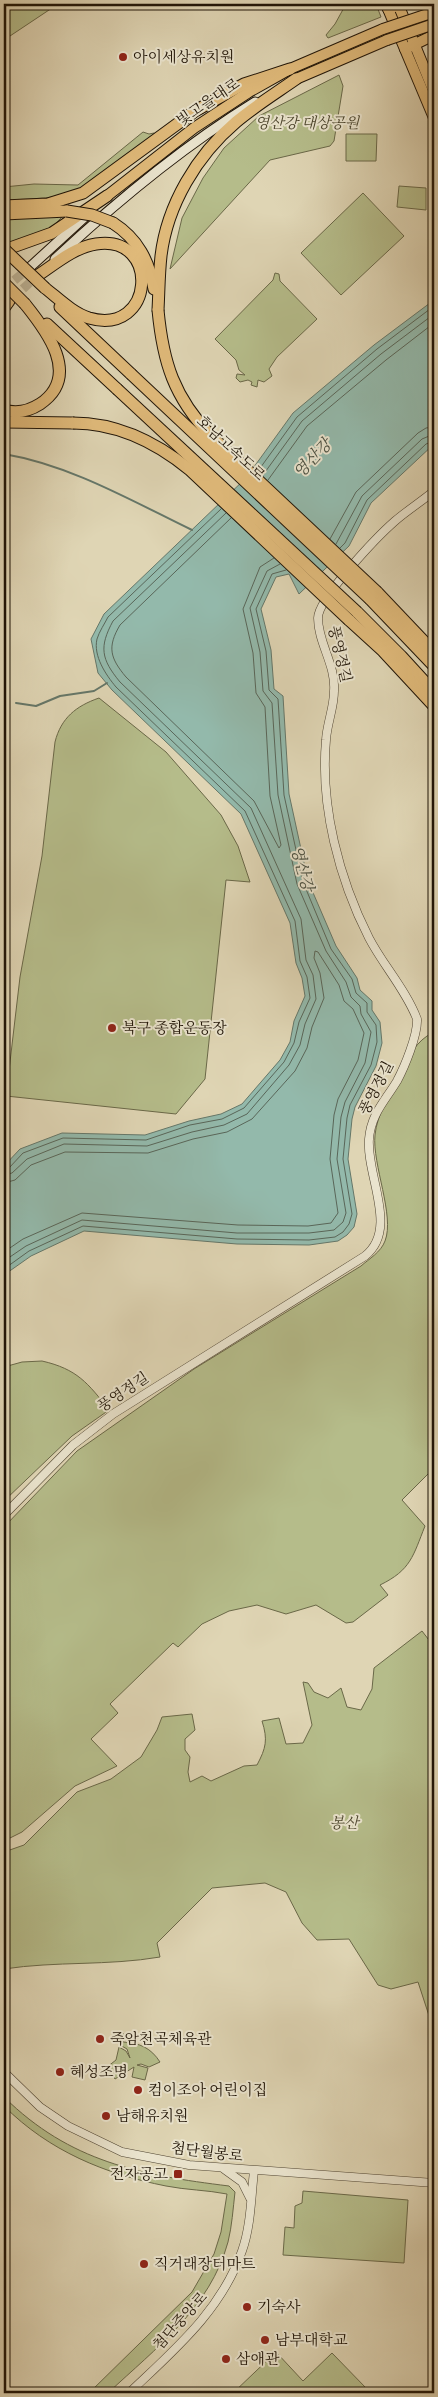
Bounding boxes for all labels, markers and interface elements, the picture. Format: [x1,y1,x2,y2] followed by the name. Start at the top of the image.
[133,48,234,66] place label: 아이세상유치원
[117,51,129,63] marker: 아이세상유치원
[173,74,243,130] street label: 빛고을대로
[255,114,361,132] park label: 영산강 대상공원
[193,412,269,485] street label: 호남고속도로
[290,433,337,482] water label: 영산강
[325,624,355,684] street label: 풍영정길
[287,843,318,895] water label: 영산강
[122,1019,227,1037] place label: 북구 종합운동장
[106,1022,118,1034] marker: 북구 종합운동장
[355,1058,397,1118] street label: 풍영정길
[94,1368,152,1416] street label: 풍영정길
[330,1814,361,1832] park label: 봉산
[110,2030,212,2048] place label: 죽암천곡체육관
[94,2033,106,2045] marker: 죽암천곡체육관
[70,2063,128,2081] place label: 혜성조명
[54,2066,66,2078] marker: 혜성조명
[148,2081,267,2099] place label: 컴이조아 어린이집
[132,2084,144,2096] marker: 컴이조아 어린이집
[116,2107,188,2125] place label: 남해유치원
[100,2110,112,2122] marker: 남해유치원
[170,2139,245,2165] street label: 첨단월봉로
[110,2165,169,2183] place label: 전자공고
[172,2168,184,2180] marker: 전자공고
[154,2255,256,2273] place label: 직거래장터마트
[138,2258,150,2270] marker: 직거래장터마트
[149,2288,211,2354] street label: 첨단중앙로
[257,2298,301,2316] place label: 기숙사
[241,2301,253,2313] marker: 기숙사
[275,2331,348,2349] place label: 남부대학교
[259,2334,271,2346] marker: 남부대학교
[236,2350,280,2368] place label: 삼애관
[220,2353,232,2365] marker: 삼애관

